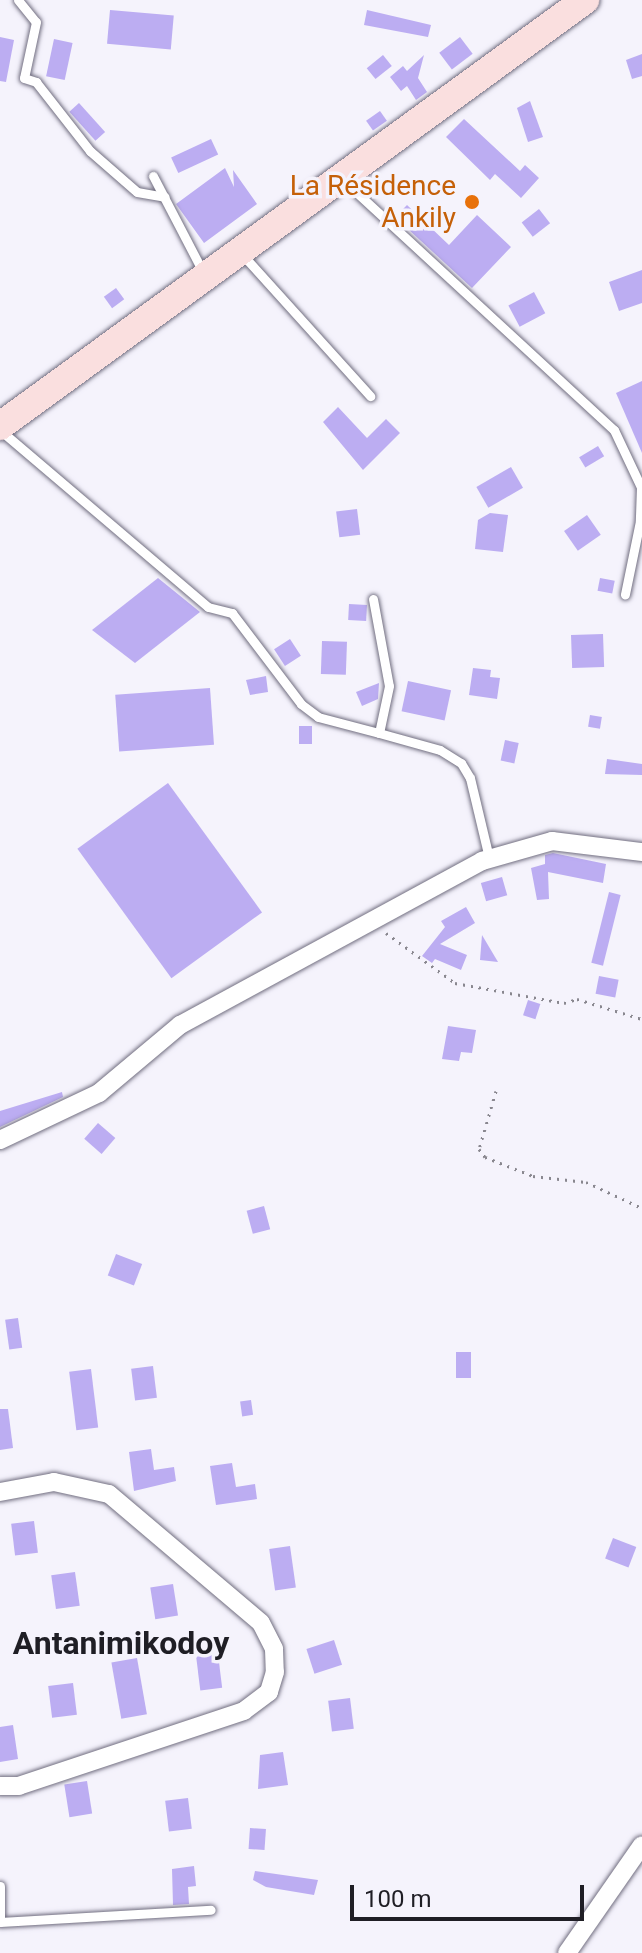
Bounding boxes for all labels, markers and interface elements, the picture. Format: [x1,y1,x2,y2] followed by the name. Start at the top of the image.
[290,169,456,235] place label: La Résidence Ankily
[463,193,481,211] marker: La Résidence Ankily
[13,1624,229,1662] district label: Antanimikodoy
[354,1869,588,1919] scale bar
[364,1885,431,1913] text: 100 m

